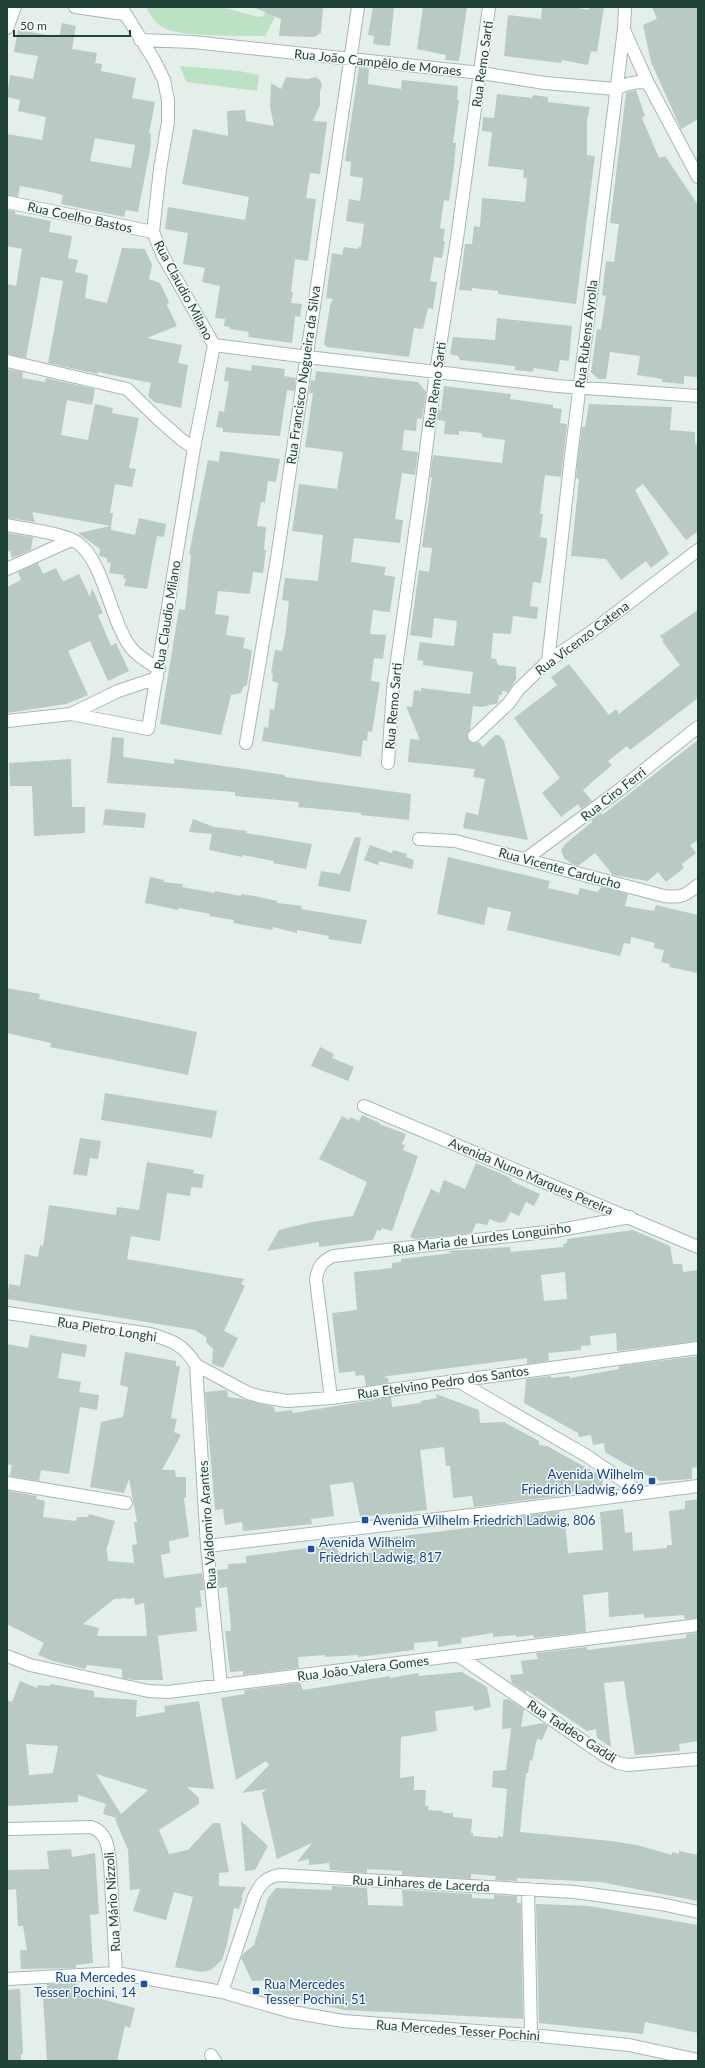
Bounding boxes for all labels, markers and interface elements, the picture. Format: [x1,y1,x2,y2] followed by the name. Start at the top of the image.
[14,12,130,38] scale bar
[20,18,47,33] text: 50 m
[468,20,496,108] street label: Rua Remo Sarti
[293,45,463,79] street label: Rua João Campêlo de Moraes
[26,198,134,236] street label: Rua Coelho Bastos
[151,237,217,343] street label: Rua Claudio Milano
[571,279,601,389] street label: Rua Rubens Ayrolla
[283,284,323,466] street label: Rua Francisco Nogueira da Silva
[421,341,449,429] street label: Rua Remo Sarti
[150,559,184,671] street label: Rua Claudio Milano
[532,598,632,678] street label: Rua Vicenzo Catena
[381,662,405,750] street label: Rua Remo Sarti
[577,764,649,824] street label: Rua Ciro Ferri
[497,844,623,892] street label: Rua Vicente Carducho
[446,1134,616,1218] street label: Avenida Nuno Marques Pereira
[392,1219,572,1257] street label: Rua Maria de Lurdes Longuinho
[56,1313,158,1345] street label: Rua Pietro Longhi
[356,1362,530,1402] street label: Rua Etelvino Pedro dos Santos
[194,1460,219,1590] street label: Rua Valdomiro Arantes
[521,1466,644,1497] place label: Avenida Wilhelm Friedrich Ladwig, 669
[647,1476,657,1486] marker: Avenida Wilhelm Friedrich Ladwig, 669
[373,1512,596,1528] place label: Avenida Wilhelm Friedrich Ladwig, 806
[360,1515,370,1525] marker: Avenida Wilhelm Friedrich Ladwig, 806
[319,1534,442,1565] place label: Avenida Wilhelm Friedrich Ladwig, 817
[306,1544,316,1554] marker: Avenida Wilhelm Friedrich Ladwig, 817
[296,1652,430,1684] street label: Rua João Valera Gomes
[524,1696,620,1766] street label: Rua Taddeo Gaddi
[101,1852,123,1952] street label: Rua Mário Nizzoli
[352,1871,490,1895] street label: Rua Linhares de Lacerda
[34,1969,136,2000] place label: Rua Mercedes Tesser Pochini, 14
[264,1976,366,2007] place label: Rua Mercedes Tesser Pochini, 51
[139,1979,149,1989] marker: Rua Mercedes Tesser Pochini, 14
[251,1986,261,1996] marker: Rua Mercedes Tesser Pochini, 51
[375,2016,541,2044] street label: Rua Mercedes Tesser Pochini

